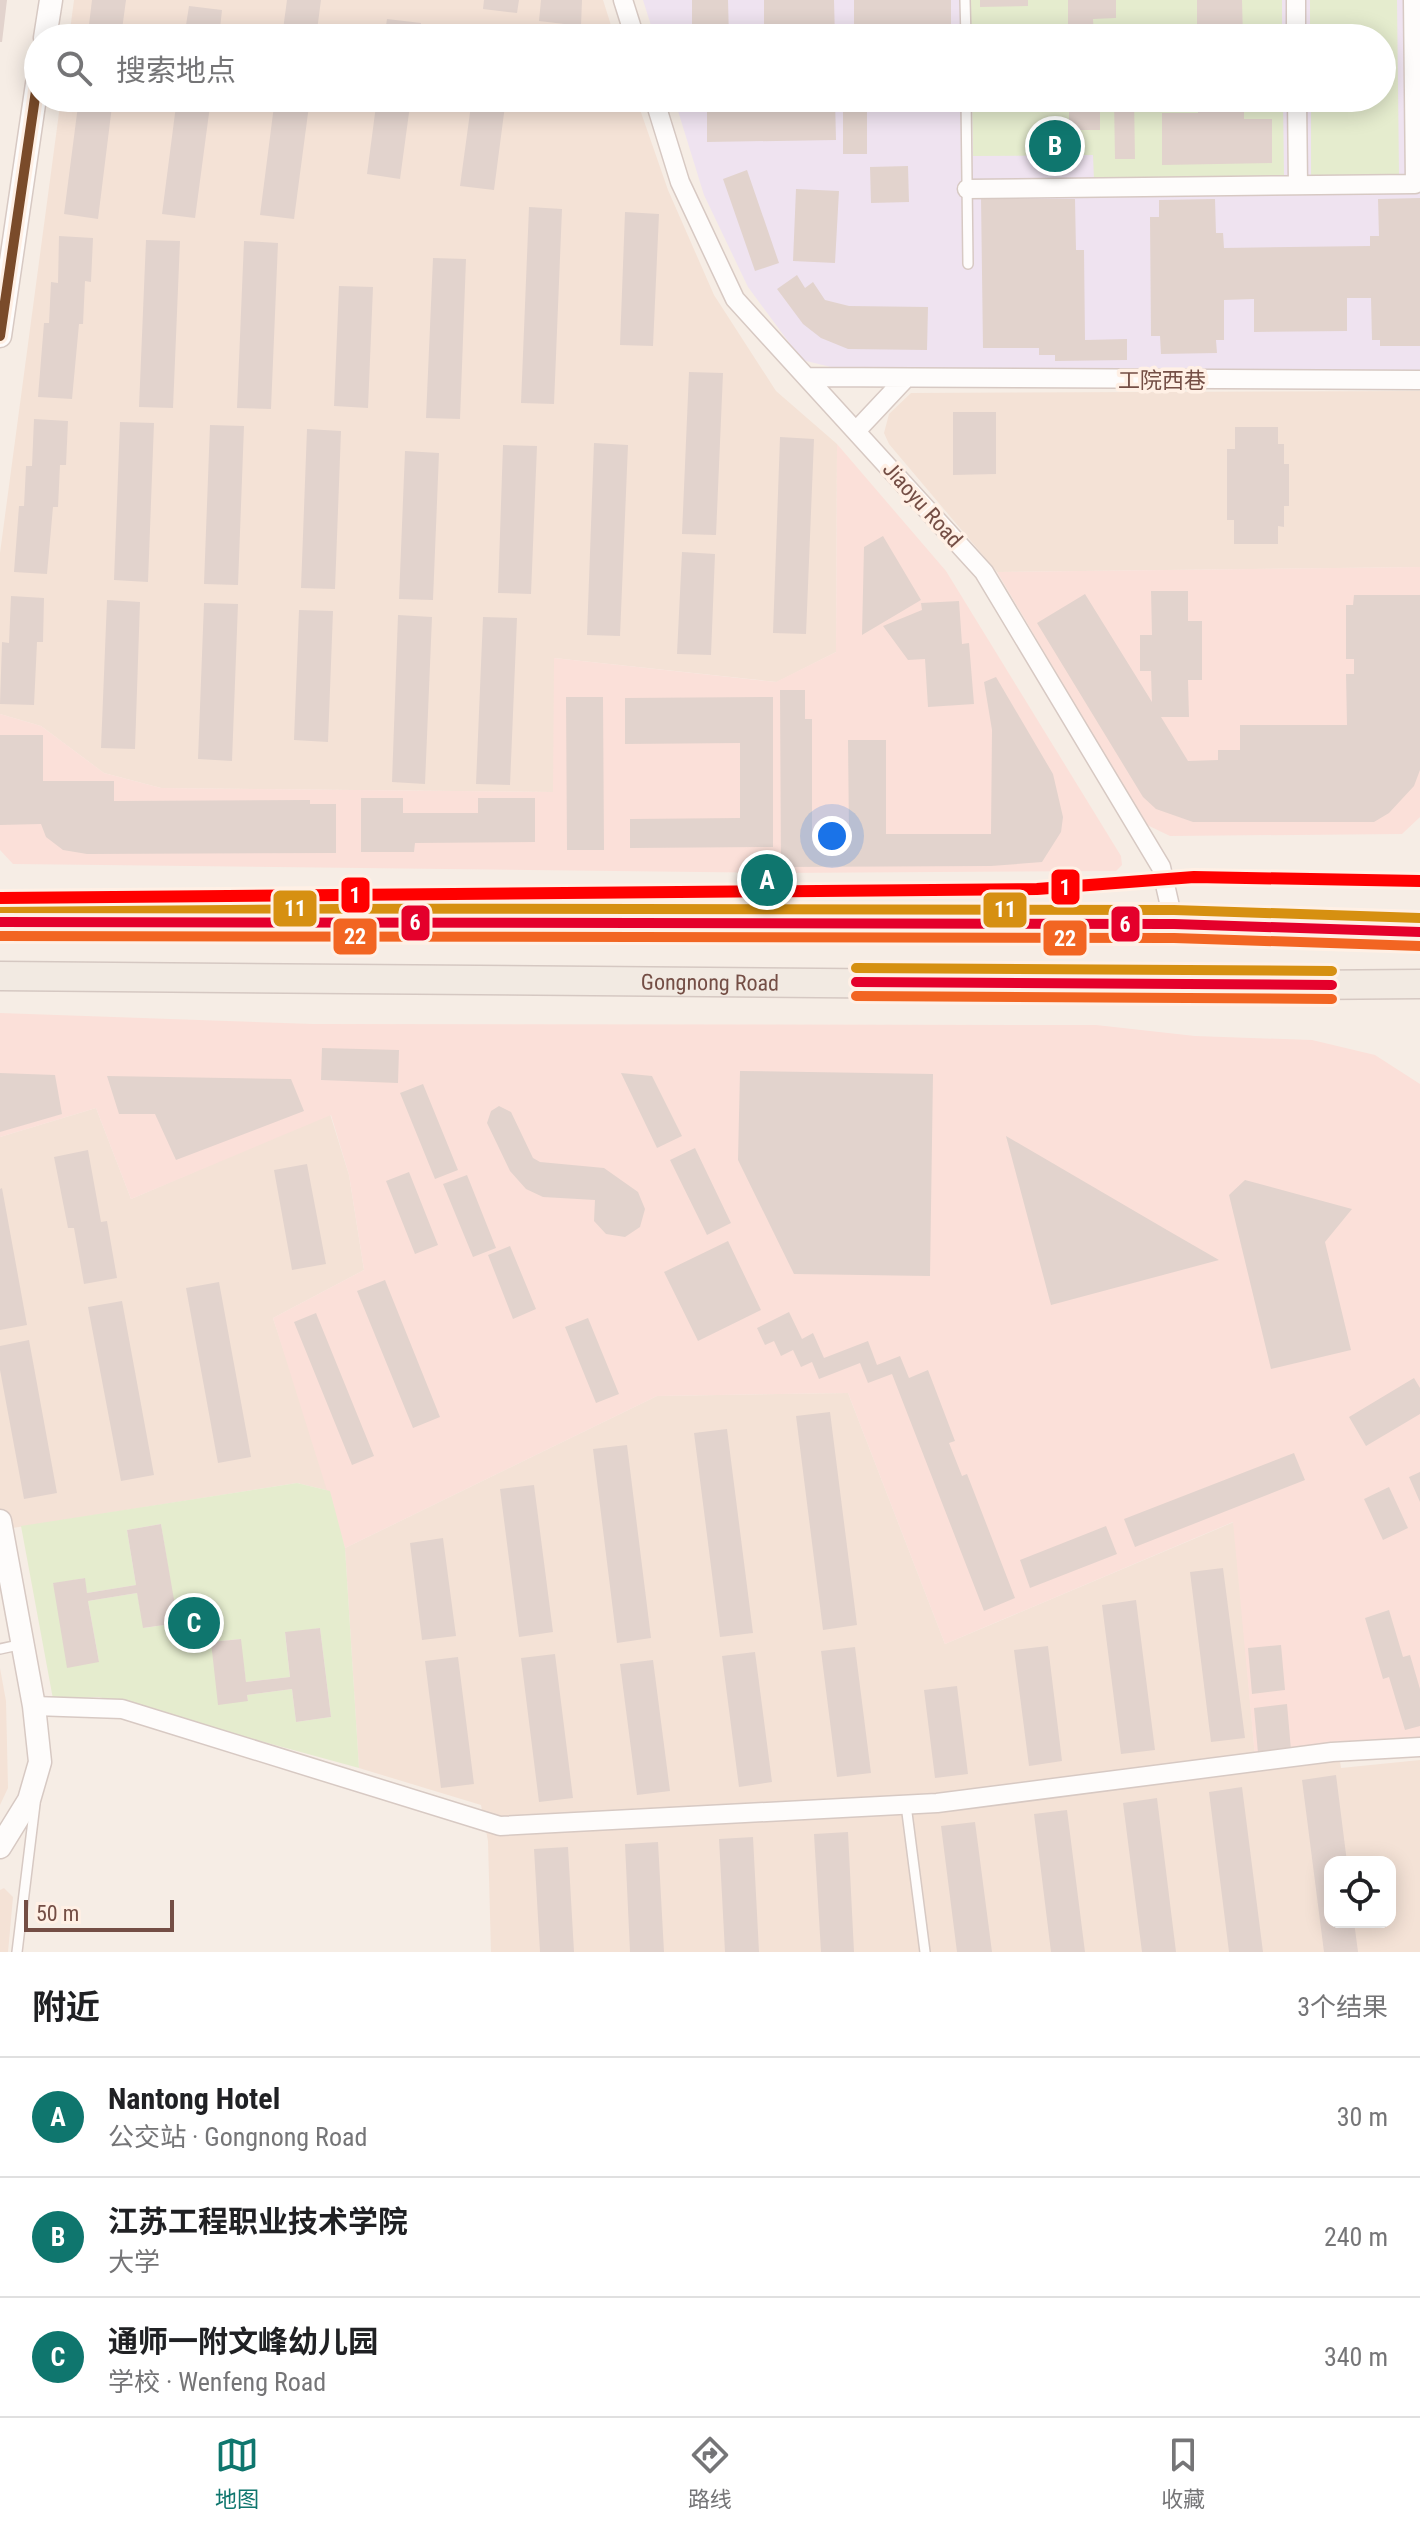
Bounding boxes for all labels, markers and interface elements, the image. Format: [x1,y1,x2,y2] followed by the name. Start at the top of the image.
[24,24,1396,112] search box
[52,46,96,90] icon: search
[116,53,236,88] text: 搜索地点
[1029,116,1081,176] pin: B
[1118,368,1206,393] street label: 工院西巷
[878,457,967,552] street label: Jiaoyu Road
[812,816,852,856] your location
[741,850,793,910] pin: A
[1050,868,1081,906] line badge: 1
[1059,875,1071,900] text: 1
[340,876,371,914] line badge: 1
[349,883,361,908] text: 1
[272,889,318,928] line badge: 11
[982,891,1028,929] line badge: 11
[284,896,306,921] text: 11
[994,897,1016,922] text: 11
[400,904,431,942] line badge: 6
[1110,905,1141,943] line badge: 6
[409,910,421,935] text: 6
[1119,912,1131,937] text: 6
[332,917,378,956] line badge: 22
[1042,919,1088,957] line badge: 22
[344,924,366,949] text: 22
[1054,926,1076,951] text: 22
[641,969,779,996] street label: Gongnong Road
[168,1593,220,1653] pin: C
[1324,1856,1396,1928] map controls
[1324,1856,1396,1928] button: locate
[24,1896,174,1932] scale bar
[36,1901,79,1926] text: 50 m
[32,1987,100,2027] text: 附近
[1297,1992,1388,2022] text: 3个结果
[108,2081,280,2116] text: Nantong Hotel
[50,2102,66,2132] text: A
[1337,2102,1388,2132] text: 30 m
[108,2122,367,2152] text: 公交站 · Gongnong Road
[108,2204,408,2239] text: 江苏工程职业技术学院
[51,2222,65,2252] text: B
[1324,2222,1388,2252] text: 240 m
[108,2247,160,2277] text: 大学
[108,2324,378,2359] text: 通师一附文峰幼儿园
[51,2342,65,2372] text: C
[1324,2342,1388,2372] text: 340 m
[108,2367,326,2397] text: 学校 · Wenfeng Road
[215,2433,259,2513] tab: 地图
[688,2433,732,2513] tab: 路线
[1161,2433,1205,2513] tab: 收藏

